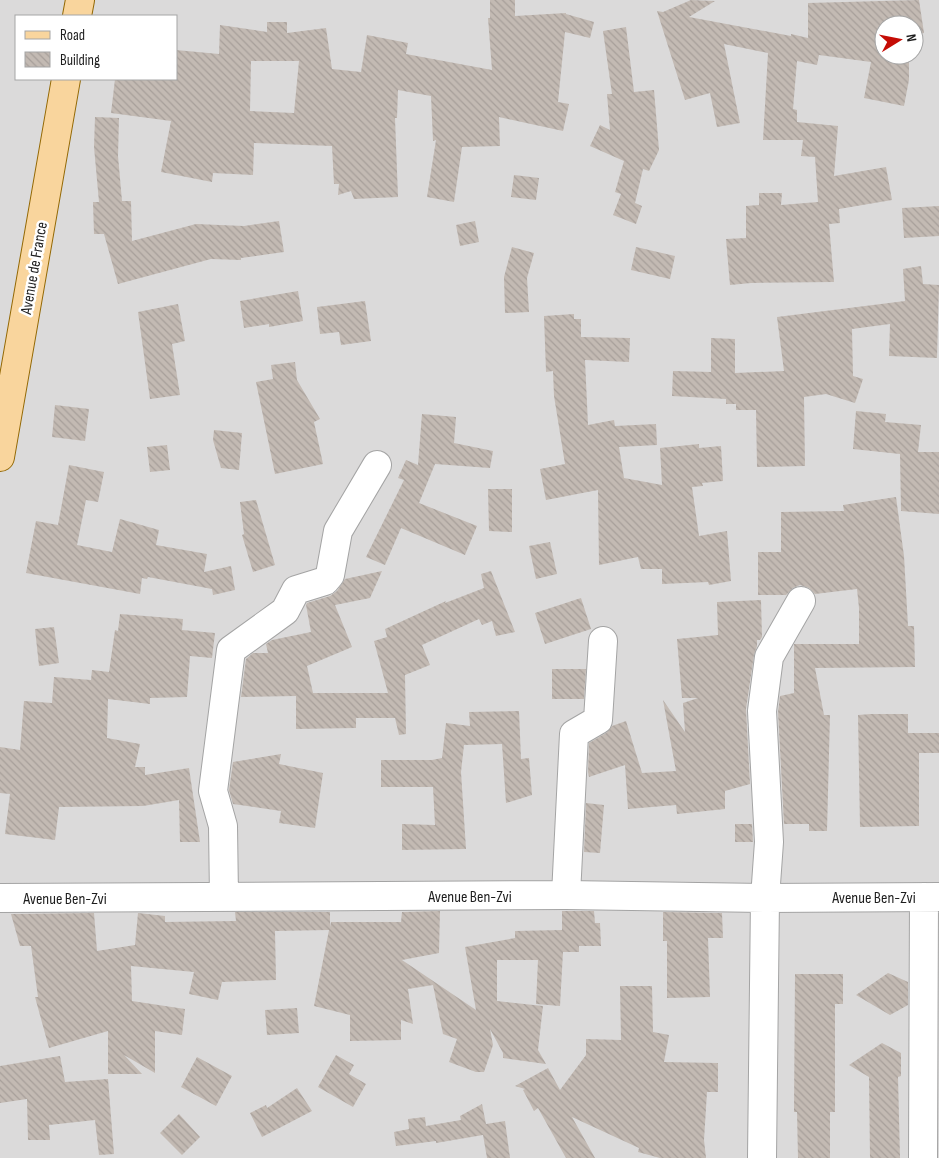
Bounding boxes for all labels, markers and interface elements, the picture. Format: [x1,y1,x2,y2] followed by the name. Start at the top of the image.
[15,15,178,80] legend
[874,15,924,65] north arrow
[60,26,85,45] text: Road
[902,33,920,43] text: N
[60,51,100,70] text: Building
[17,221,52,317] street label: Avenue de France
[427,888,512,907] street label: Avenue Ben-Zvi
[831,889,916,908] street label: Avenue Ben-Zvi
[22,890,107,909] street label: Avenue Ben-Zvi

